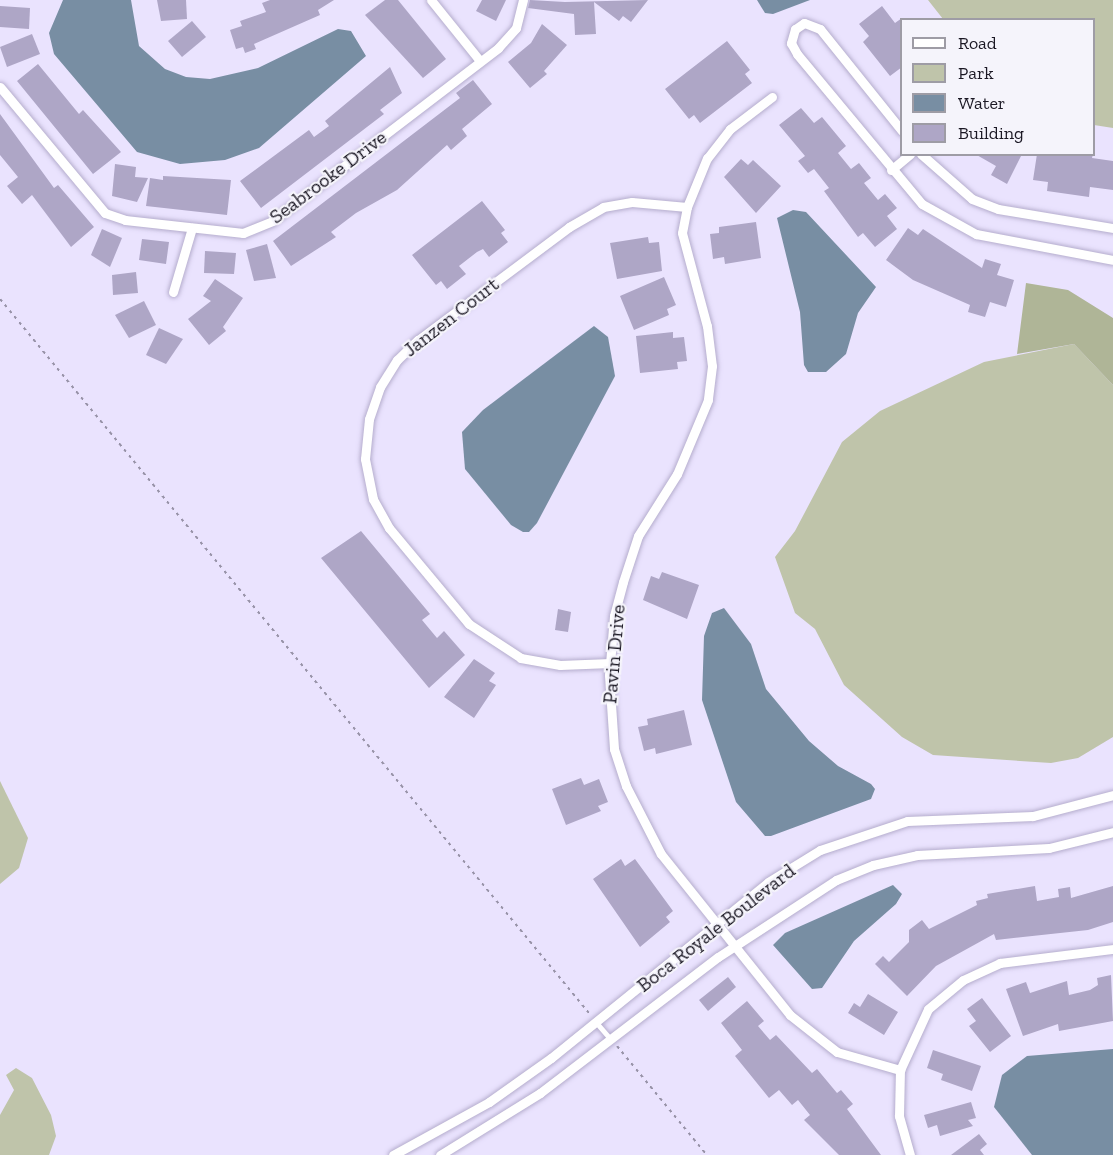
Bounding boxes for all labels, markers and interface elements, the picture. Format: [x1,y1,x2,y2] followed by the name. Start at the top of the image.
[900,18,1095,156] legend
[958,32,997,54] text: Road
[958,62,994,84] text: Park
[958,92,1005,114] text: Water
[958,122,1024,144] text: Building
[265,125,391,229] street label: Seabrooke Drive
[398,272,504,362] street label: Janzen Court
[598,603,630,705] street label: Pavin Drive
[632,859,800,997] street label: Boca Royale Boulevard

